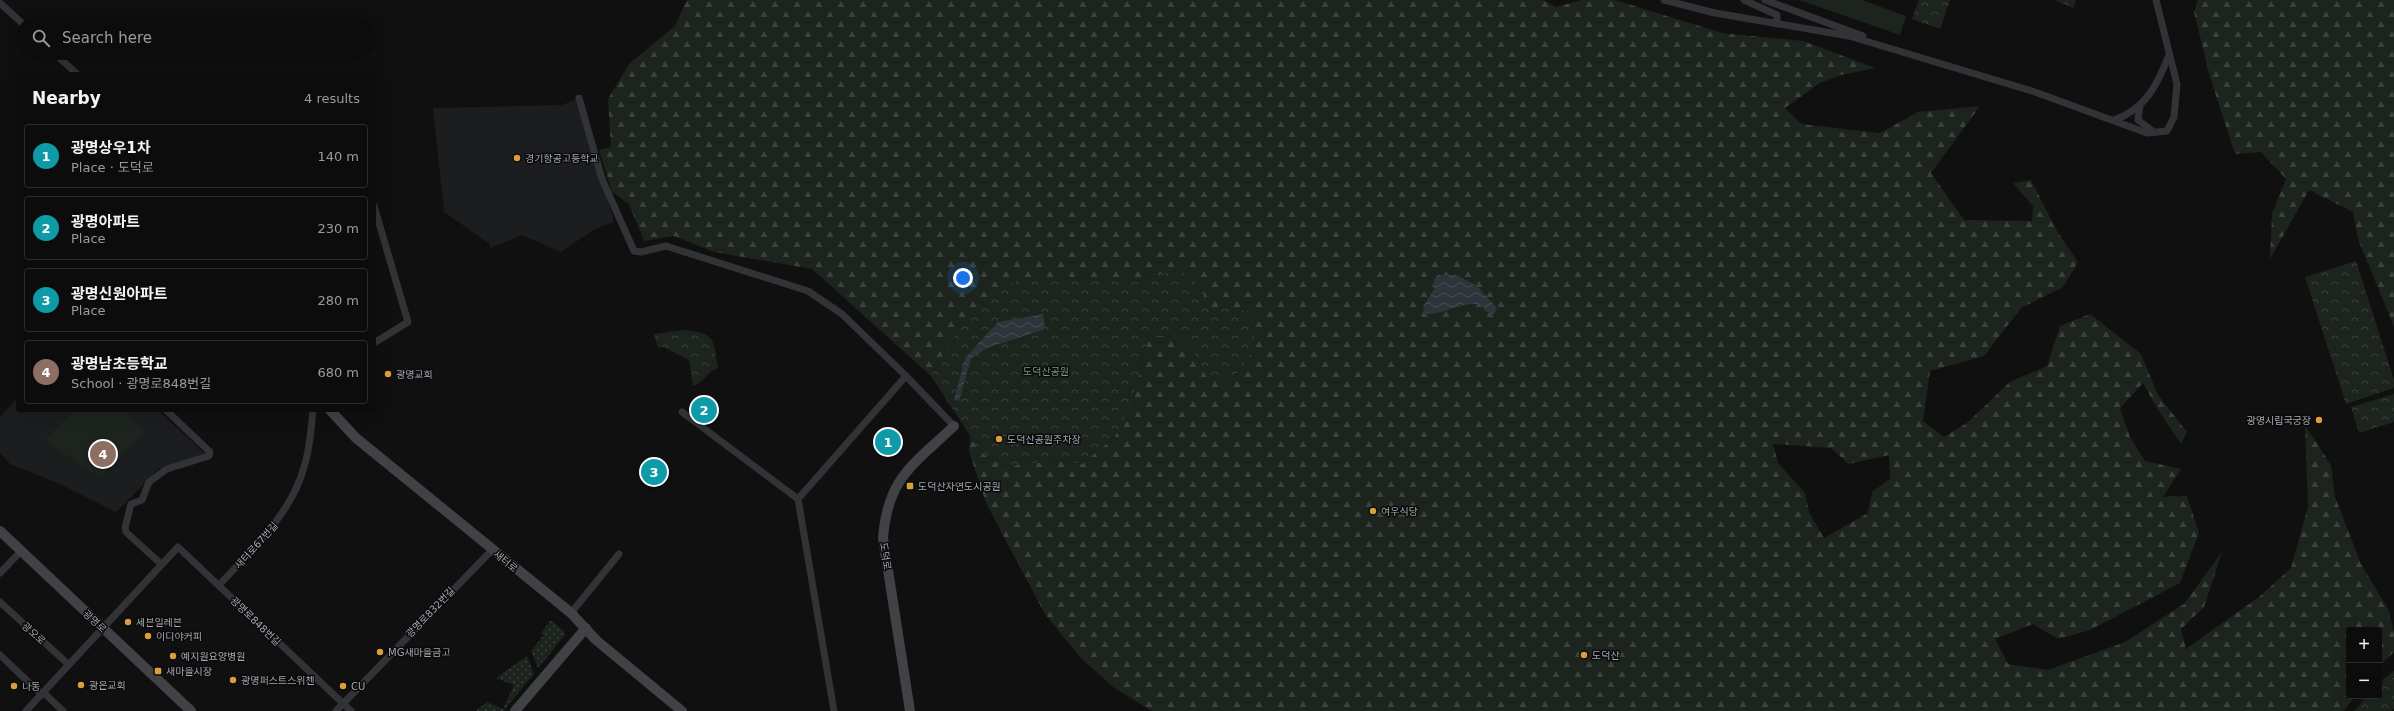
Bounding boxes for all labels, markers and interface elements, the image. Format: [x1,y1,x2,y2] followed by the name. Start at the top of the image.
[16,16,376,60] search box
[30,27,52,49] icon: search
[62,29,152,47] text: Search here
[32,88,101,108] text: Nearby
[304,91,360,106] text: 4 results
[71,139,150,157] text: 광명상우1차
[41,149,51,164] text: 1
[317,149,359,164] text: 140 m
[512,153,522,163] marker: 경기항공고등학교
[525,153,599,164] place label: 경기항공고등학교
[71,160,154,175] text: Place · 도덕로
[71,213,140,231] text: 광명아파트
[41,221,51,236] text: 2
[317,221,359,236] text: 230 m
[71,231,106,246] text: Place
[953,268,973,288] your location
[71,285,168,303] text: 광명신원아파트
[41,293,51,308] text: 3
[317,293,359,308] text: 280 m
[71,303,106,318] text: Place
[71,355,168,373] text: 광명남초등학교
[41,365,51,380] text: 4
[317,365,359,380] text: 680 m
[1023,366,1069,377] park label: 도덕산공원
[383,369,393,379] marker: 광명교회
[396,369,433,380] place label: 광명교회
[71,376,211,391] text: School · 광명로848번길
[691,395,717,425] pin: 2
[2247,415,2311,426] place label: 광명시립국궁장
[2314,415,2324,425] marker: 광명시립국궁장
[875,427,901,457] pin: 1
[994,434,1004,444] marker: 도덕산공원주차장
[1007,434,1081,445] place label: 도덕산공원주차장
[90,439,116,469] pin: 4
[641,457,667,487] pin: 3
[905,481,915,491] marker: 도덕산자연도시공원
[918,481,1001,492] place label: 도덕산자연도시공원
[1368,506,1378,516] marker: 여우식당
[1381,506,1418,517] place label: 여우식당
[233,520,280,571] street label: 새터로67번길
[878,542,893,571] street label: 도덕로
[491,548,520,574] street label: 새터로
[404,585,457,640] street label: 광명로832번길
[228,595,283,648] street label: 광명로848번길
[81,608,109,635] street label: 광명로
[123,617,133,627] marker: 세븐일레븐
[136,617,182,628] place label: 세븐일레븐
[20,620,48,647] street label: 광오로
[2346,627,2382,699] map controls
[2346,627,2382,663] button: +
[143,631,153,641] marker: 이디야커피
[156,631,202,642] place label: 이디야커피
[375,647,385,657] marker: MG새마을금고
[388,647,450,658] place label: MG새마을금고
[1579,650,1589,660] marker: 도덕산
[1592,650,1620,661] place label: 도덕산
[168,651,178,661] marker: 예지원요양병원
[181,651,245,662] place label: 예지원요양병원
[2346,663,2382,699] button: −
[153,666,163,676] marker: 새마을시장
[166,666,212,677] place label: 새마을시장
[228,675,238,685] marker: 광명퍼스트스위첸
[241,675,315,686] place label: 광명퍼스트스위첸
[76,680,86,690] marker: 광은교회
[89,680,126,691] place label: 광은교회
[9,681,19,691] marker: 나동
[22,681,40,692] place label: 나동
[338,681,348,691] marker: CU
[351,681,365,692] place label: CU

